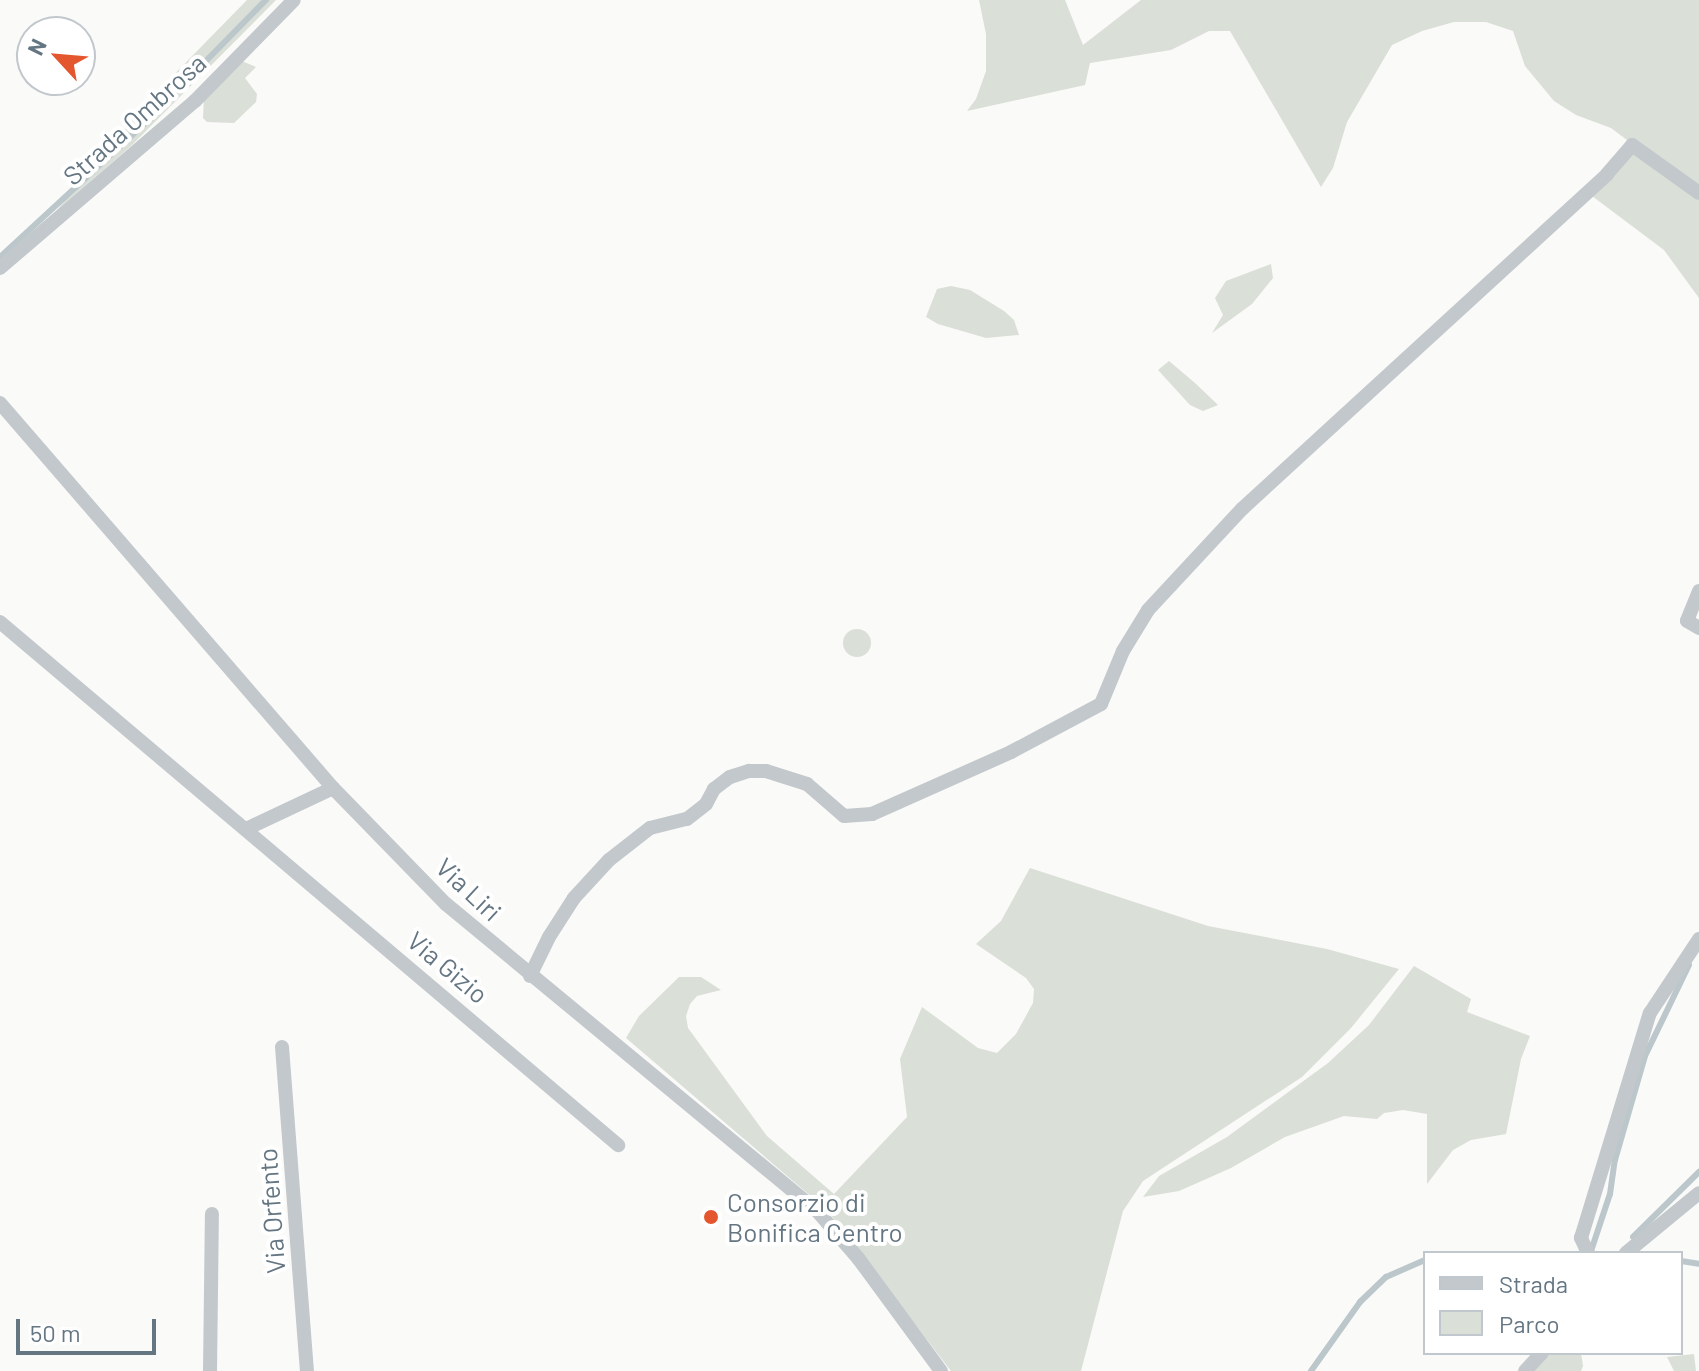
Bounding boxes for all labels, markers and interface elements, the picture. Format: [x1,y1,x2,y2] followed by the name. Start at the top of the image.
[16,16,96,96] north arrow
[21,34,51,59] text: N
[56,47,212,191] street label: Strada Ombrosa
[430,851,508,927] street label: Via Liri
[401,924,495,1010] street label: Via Gizio
[251,1147,291,1275] street label: Via Orfento
[727,1186,903,1248] place label: Consorzio di Bonifica Centro
[702,1208,720,1226] marker: Consorzio di Bonifica Centro
[1423,1251,1683,1355] legend
[1499,1269,1568,1298] text: Strada
[20,1303,160,1353] scale bar
[1499,1309,1560,1338] text: Parco
[30,1318,81,1347] text: 50 m

